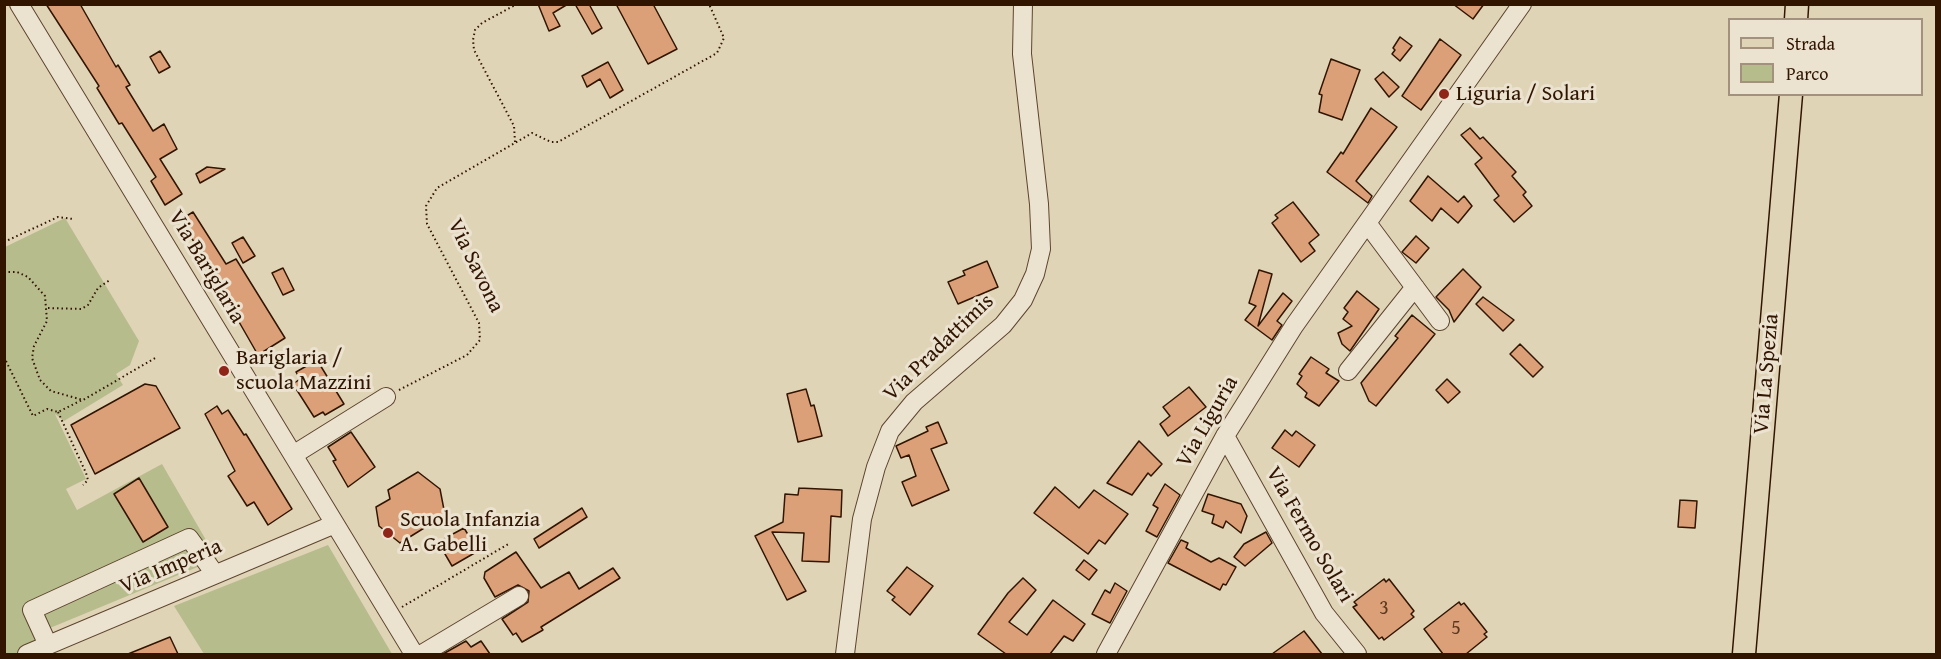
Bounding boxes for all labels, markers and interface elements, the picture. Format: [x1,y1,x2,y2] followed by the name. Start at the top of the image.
[1728,18,1923,96] legend
[1786,30,1835,57] text: Strada
[1786,60,1829,87] text: Parco
[1456,81,1595,107] place label: Liguria / Solari
[1437,87,1451,101] marker: Liguria / Solari
[162,206,250,328] street label: Via Bariglaria
[441,215,509,317] street label: Via Savona
[878,289,1000,407] street label: Via Pradattimis
[1749,313,1785,435] street label: Via La Spezia
[236,345,371,396] place label: Bariglaria / scuola Mazzini
[217,364,231,378] marker: Bariglaria / scuola Mazzini
[1171,372,1245,472] street label: Via Liguria
[1259,462,1359,608] street label: Via Fermo Solari
[400,507,540,558] place label: Scuola Infanzia A. Gabelli
[381,526,395,540] marker: Scuola Infanzia A. Gabelli
[116,534,226,600] street label: Via Imperia
[1379,597,1389,621] house number: 3
[1451,617,1461,641] house number: 5

